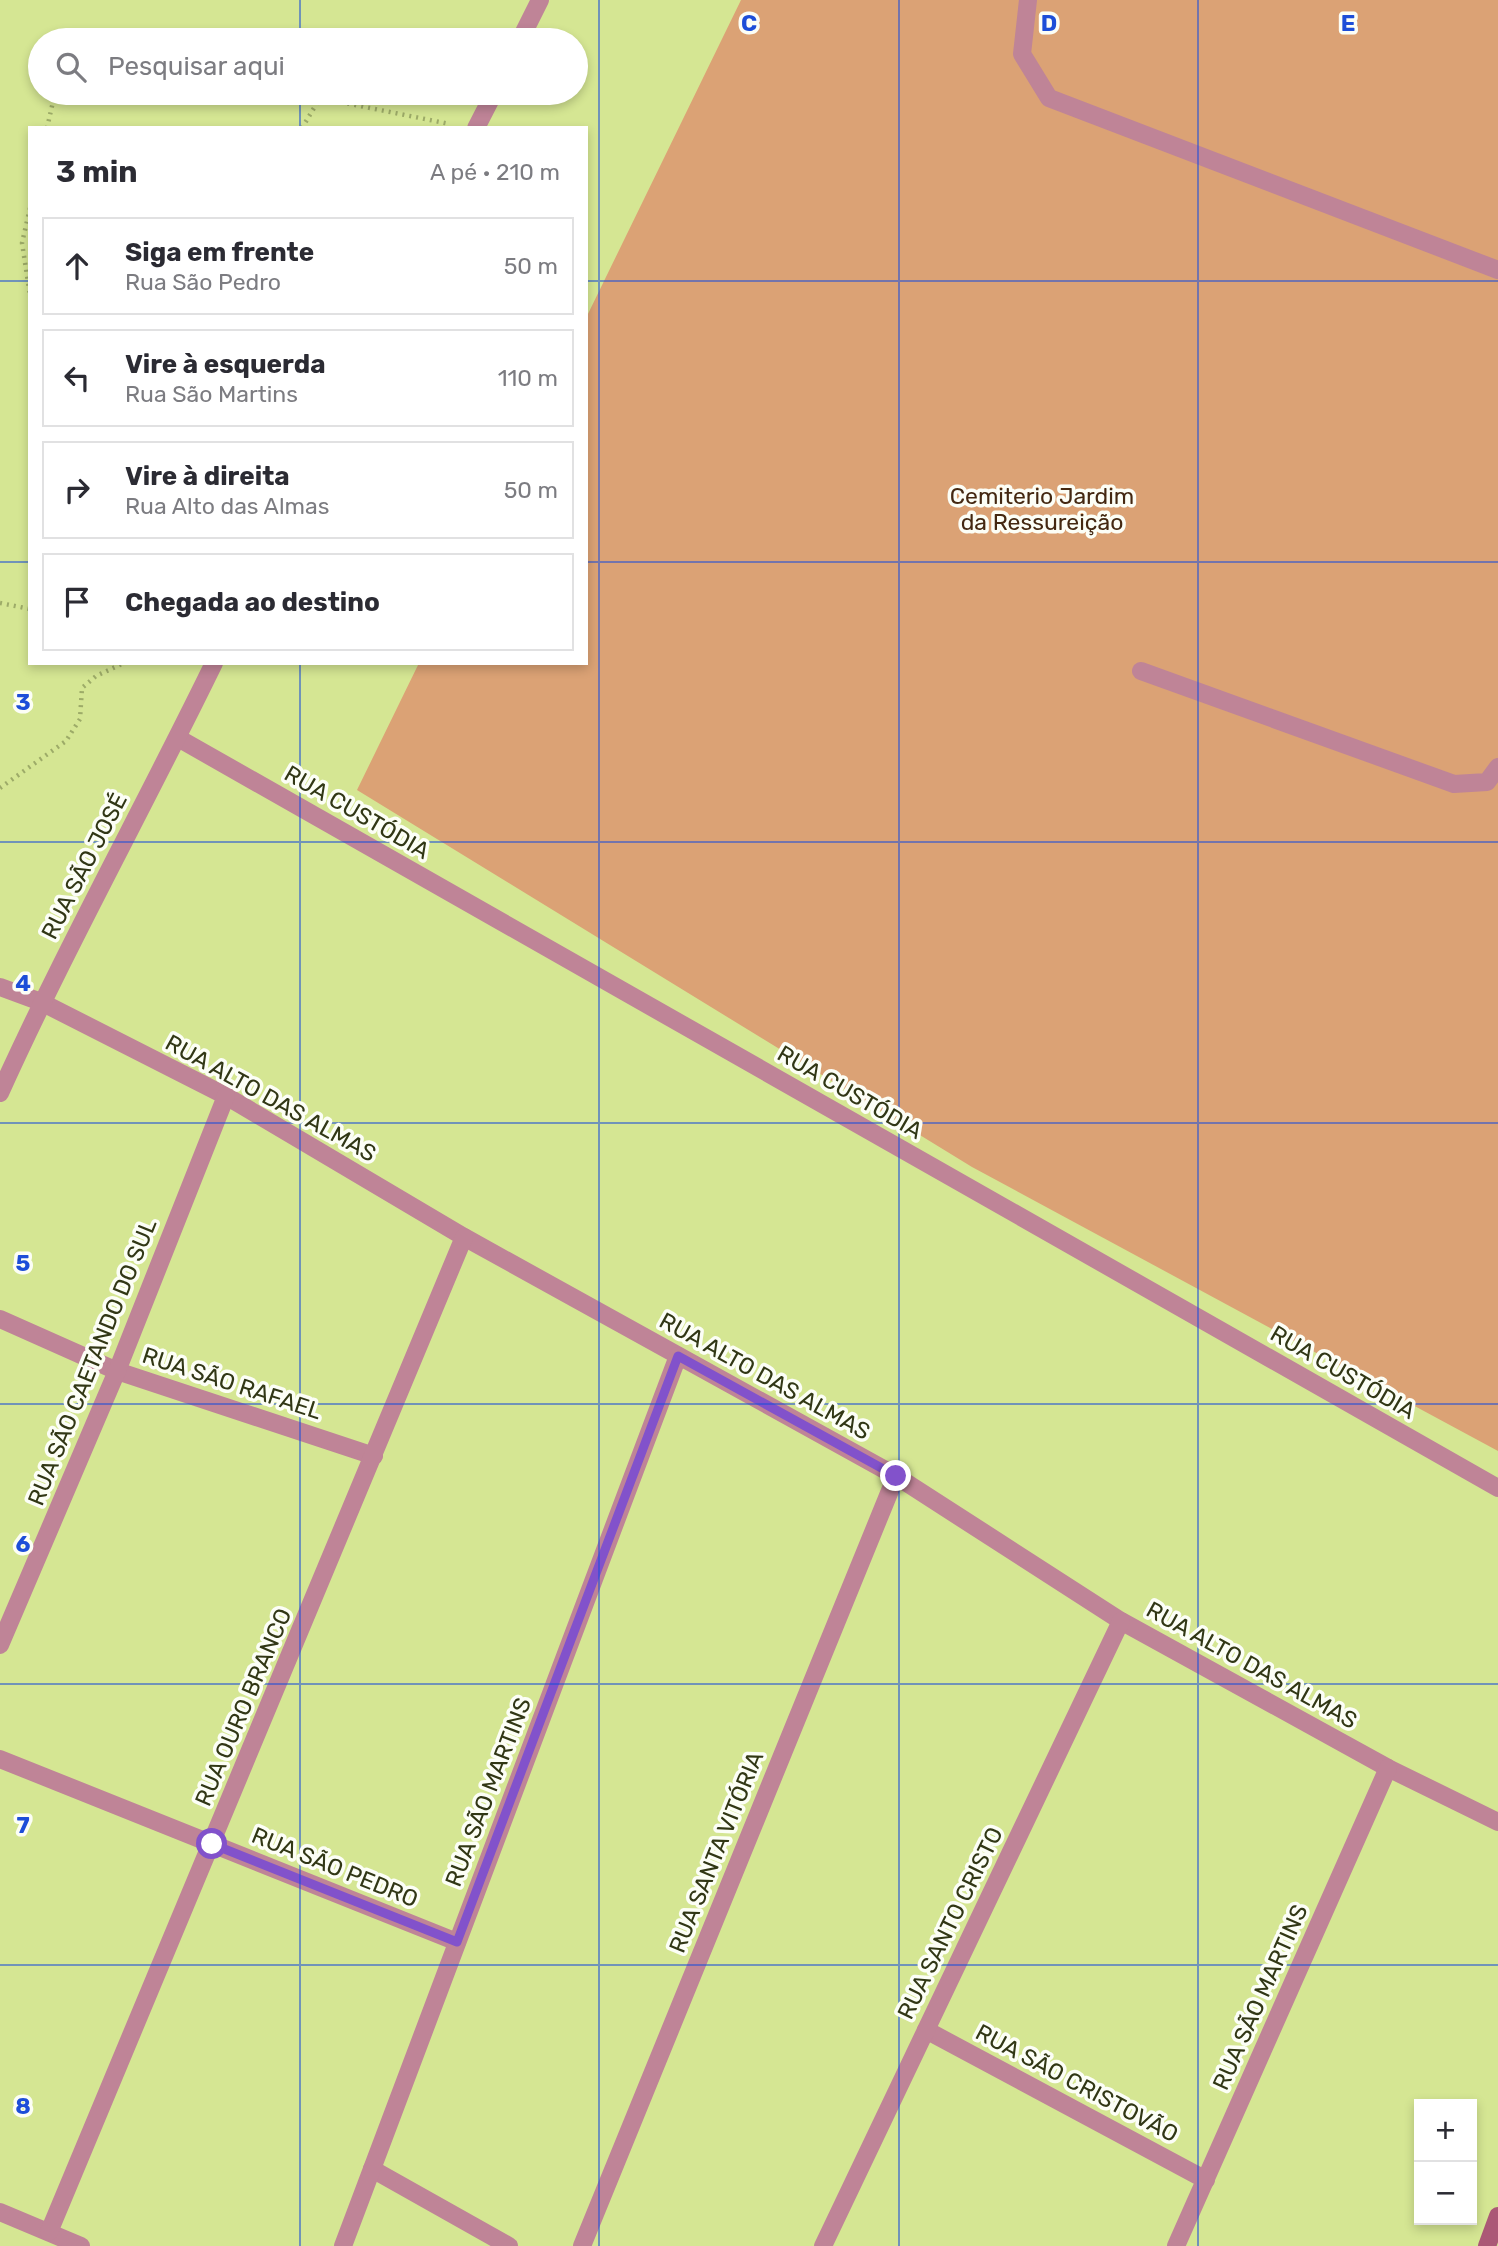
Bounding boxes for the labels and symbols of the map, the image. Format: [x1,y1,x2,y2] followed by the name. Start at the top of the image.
[741,9,757,37] text: C
[1041,9,1057,37] text: D
[1341,9,1355,37] text: E
[950,482,1134,536] park label: Cemiterio Jardim da Ressureição
[15,688,31,716] text: 3
[279,759,435,865] street label: RUA CUSTÓDIA
[35,788,133,944] street label: RUA SÃO JOSÉ
[15,969,31,997] text: 4
[161,1028,381,1168] street label: RUA ALTO DAS ALMAS
[772,1039,928,1145] street label: RUA CUSTÓDIA
[22,1215,162,1509] street label: RUA SÃO CAETANDO DO SUL
[16,1249,31,1277] text: 5
[655,1306,875,1446] street label: RUA ALTO DAS ALMAS
[1265,1319,1421,1425] street label: RUA CUSTÓDIA
[139,1341,325,1425] street label: RUA SÃO RAFAEL
[880,1460,911,1491] route end
[16,1530,31,1558] text: 6
[1142,1595,1362,1735] street label: RUA ALTO DAS ALMAS
[189,1604,297,1810] street label: RUA OURO BRANCO
[439,1694,537,1890] street label: RUA SÃO MARTINS
[663,1747,769,1957] street label: RUA SANTA VITÓRIA
[16,1811,30,1839] text: 7
[248,1821,422,1913] street label: RUA SÃO PEDRO
[891,1822,1009,2024] street label: RUA SANTO CRISTO
[196,1828,227,1859] route start
[1207,1900,1313,2094] street label: RUA SÃO MARTINS
[971,2018,1183,2148] street label: RUA SÃO CRISTOVÃO
[15,2092,31,2120] text: 8

